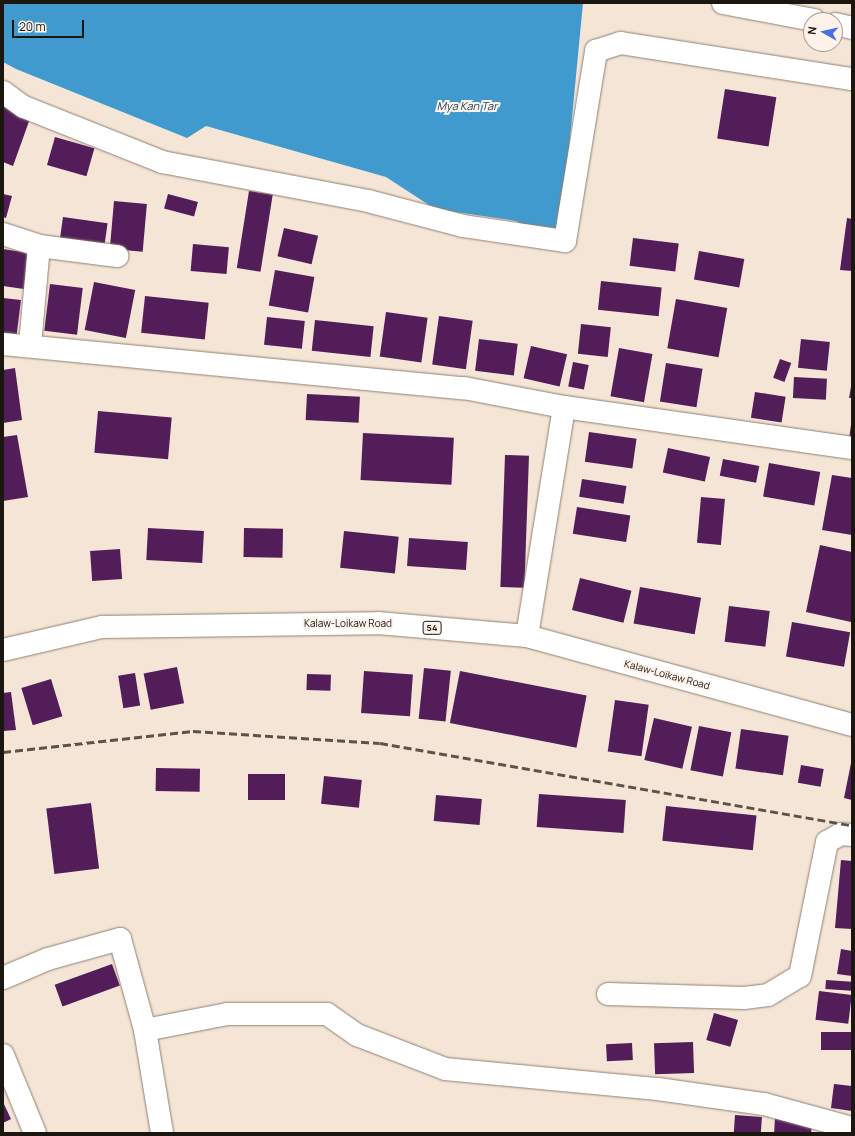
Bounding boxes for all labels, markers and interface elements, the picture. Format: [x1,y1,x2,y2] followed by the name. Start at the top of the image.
[14,12,86,38] scale bar
[803,12,843,52] north arrow
[19,18,46,35] text: 20 m
[804,25,820,35] text: N
[437,99,497,113] water label: Mya Kan Tar
[304,618,392,630] street label: Kalaw-Loikaw Road
[422,621,442,635] road number: 54
[623,658,711,692] street label: Kalaw-Loikaw Road

